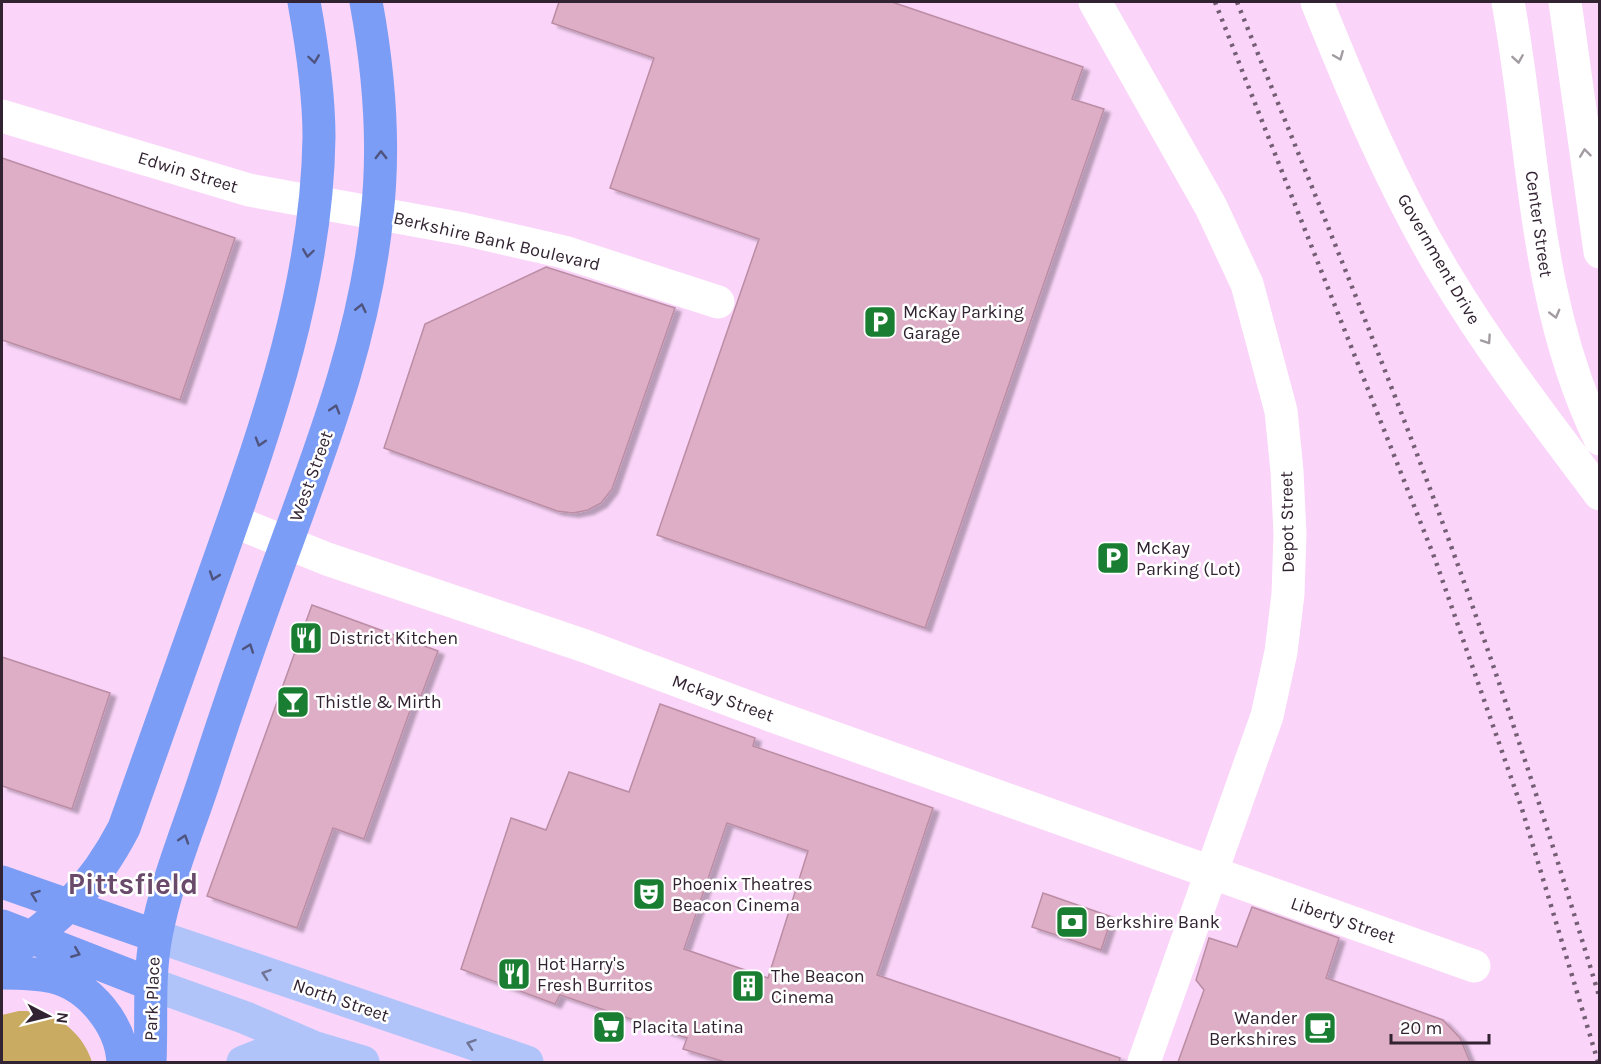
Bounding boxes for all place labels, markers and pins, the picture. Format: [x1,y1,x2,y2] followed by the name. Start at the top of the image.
[903,301,1024,344] place label: McKay Parking Garage
[862,304,898,340] parking icon: McKay Parking Garage
[1136,537,1241,580] place label: McKay Parking (Lot)
[1095,540,1131,576] parking icon: McKay Parking (Lot)
[288,620,324,656] restaurant icon: District Kitchen
[329,627,458,649] place label: District Kitchen
[275,684,311,720] bar icon: Thistle & Mirth
[316,691,442,713] place label: Thistle & Mirth
[672,873,813,916] place label: Phoenix Theatres Beacon Cinema
[631,876,667,912] theatre icon: Phoenix Theatres Beacon Cinema
[1054,904,1090,940] bank icon: Berkshire Bank
[1095,911,1220,933] place label: Berkshire Bank
[537,953,653,996] place label: Hot Harry's Fresh Burritos
[496,956,532,992] restaurant icon: Hot Harry's Fresh Burritos
[771,965,865,1008] place label: The Beacon Cinema
[730,968,766,1004] building icon: The Beacon Cinema
[1209,1007,1297,1050] place label: Wander Berkshires
[591,1009,627,1045] supermarket icon: Placita Latina
[1302,1010,1338,1046] cafe icon: Wander Berkshires
[632,1016,744,1038] place label: Placita Latina

